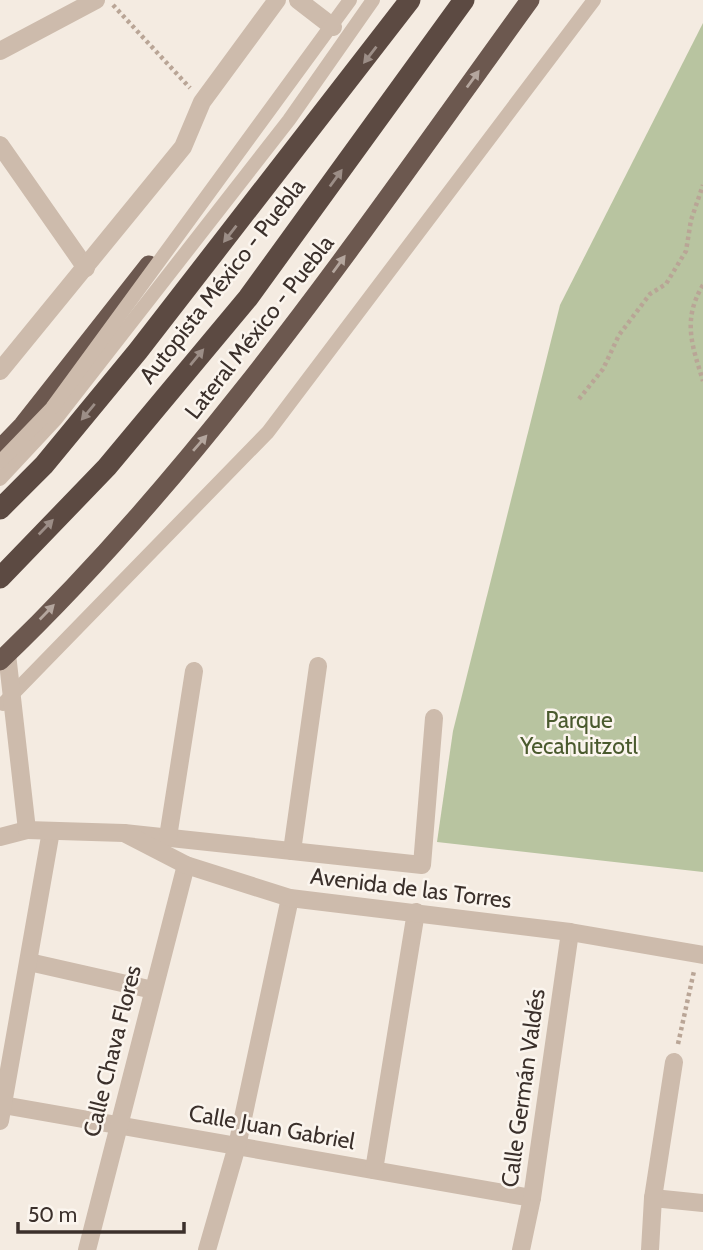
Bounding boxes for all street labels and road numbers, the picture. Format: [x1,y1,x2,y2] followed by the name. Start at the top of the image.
[133,173,311,389] street label: Autopista México - Puebla
[179,230,339,424] street label: Lateral México - Puebla
[309,862,513,914] street label: Avenida de las Torres
[77,962,147,1140] street label: Calle Chava Flores
[495,987,551,1189] street label: Calle Germán Valdés
[187,1099,358,1155] street label: Calle Juan Gabriel

